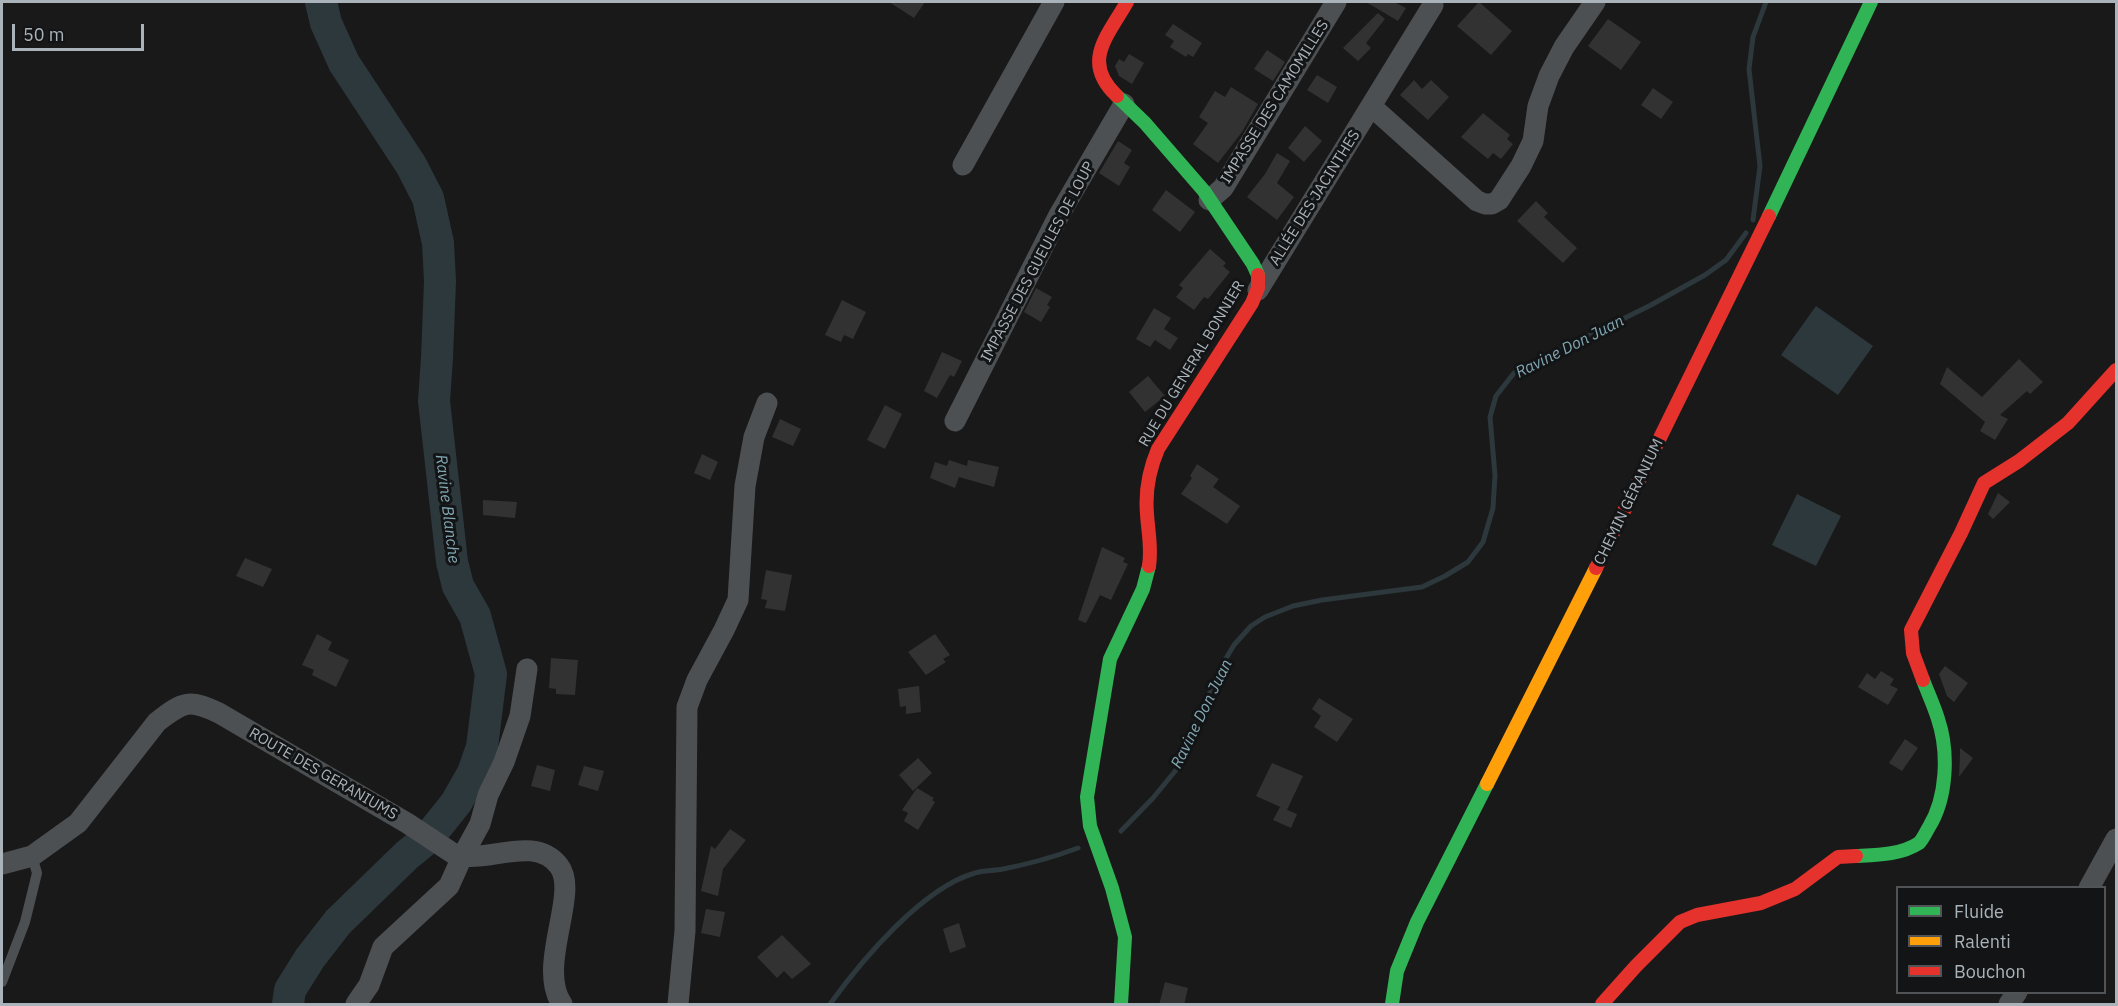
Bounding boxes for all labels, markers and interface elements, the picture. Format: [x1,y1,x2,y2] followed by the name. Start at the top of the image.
[15,12,147,50] scale bar
[1217,17,1333,187] street label: IMPASSE DES CAMOMILLES
[23,23,65,46] text: 50 m
[1266,127,1364,269] street label: ALLÉE DES JACINTHES
[977,159,1099,365] street label: IMPASSE DES GUEULES DE LOUP
[1135,278,1249,450] street label: RUE DU GENERAL BONNIER
[1513,311,1627,383] water label: Ravine Don Juan
[1591,436,1667,568] street label: CHEMIN GÉRANIUM
[431,454,463,564] water label: Ravine Blanche
[1167,656,1237,772] water label: Ravine Don Juan
[246,724,400,824] street label: ROUTE DES GERANIUMS
[1896,886,2106,994] legend
[1954,900,2004,923] text: Fluide
[1954,930,2011,953] text: Ralenti
[1954,960,2026,983] text: Bouchon

